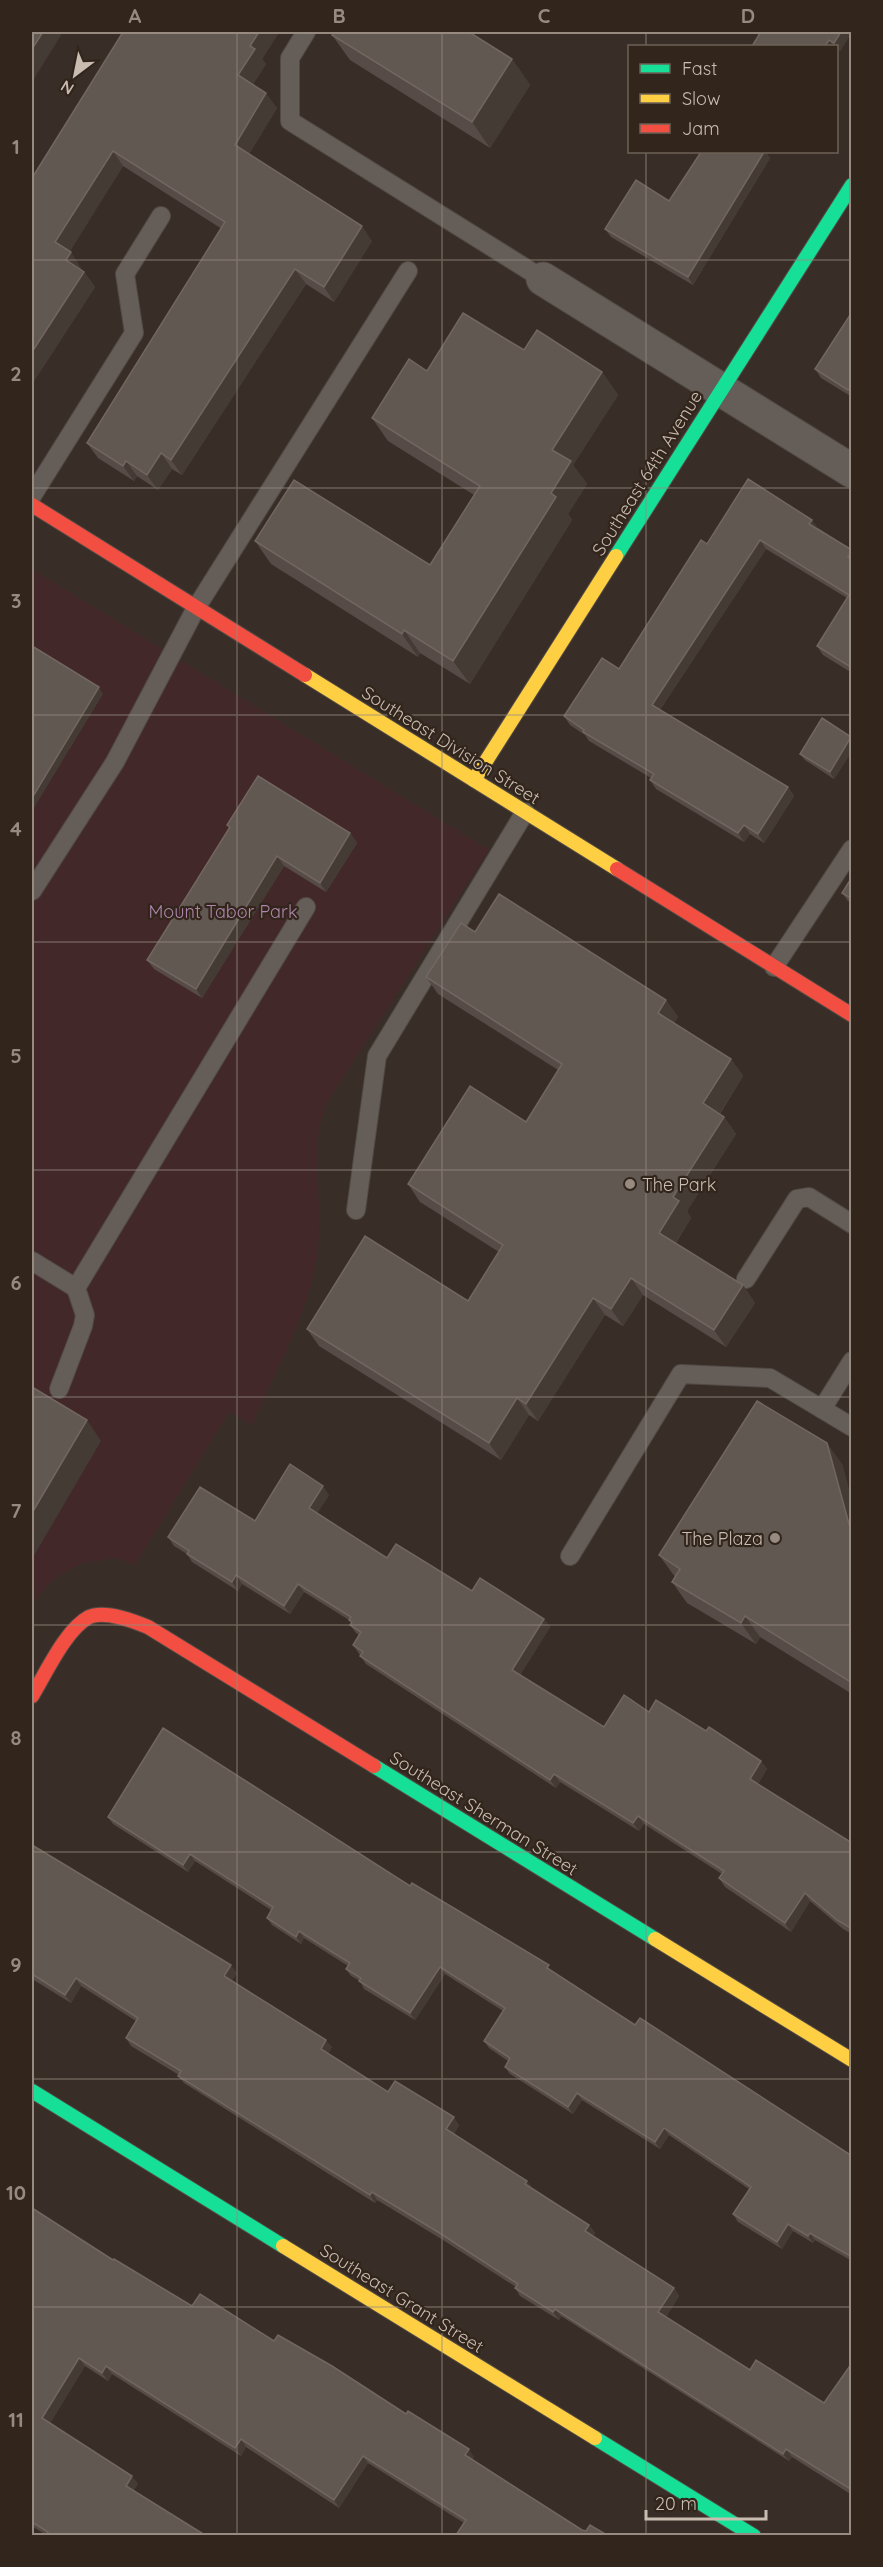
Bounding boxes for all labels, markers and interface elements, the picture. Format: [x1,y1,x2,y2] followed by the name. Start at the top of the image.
[129,3,142,28] text: A
[332,3,346,28] text: B
[538,3,551,28] text: C
[741,3,755,28] text: D
[45,45,105,105] north arrow
[628,45,838,153] legend
[682,57,717,80] text: Fast
[57,76,77,99] text: N
[682,87,720,110] text: Slow
[682,117,720,140] text: Jam
[12,134,20,159] text: 1
[10,361,22,386] text: 2
[587,386,707,560] street label: Southeast 64th Avenue
[11,588,21,613] text: 3
[358,681,544,809] street label: Southeast Division Street
[10,816,22,841] text: 4
[148,900,298,923] park label: Mount Tabor Park
[10,1043,22,1068] text: 5
[642,1173,716,1196] place label: The Park
[623,1177,637,1191] marker: The Park
[10,1270,22,1295] text: 6
[11,1498,22,1523] text: 7
[682,1527,763,1550] place label: The Plaza
[768,1531,782,1545] marker: The Plaza
[11,1725,22,1750] text: 8
[386,1746,582,1880] street label: Southeast Sherman Street
[10,1952,22,1977] text: 9
[6,2180,26,2205] text: 10
[316,2238,488,2358] street label: Southeast Grant Street
[8,2407,24,2432] text: 11
[646,2483,766,2521] scale bar
[655,2492,697,2515] text: 20 m

